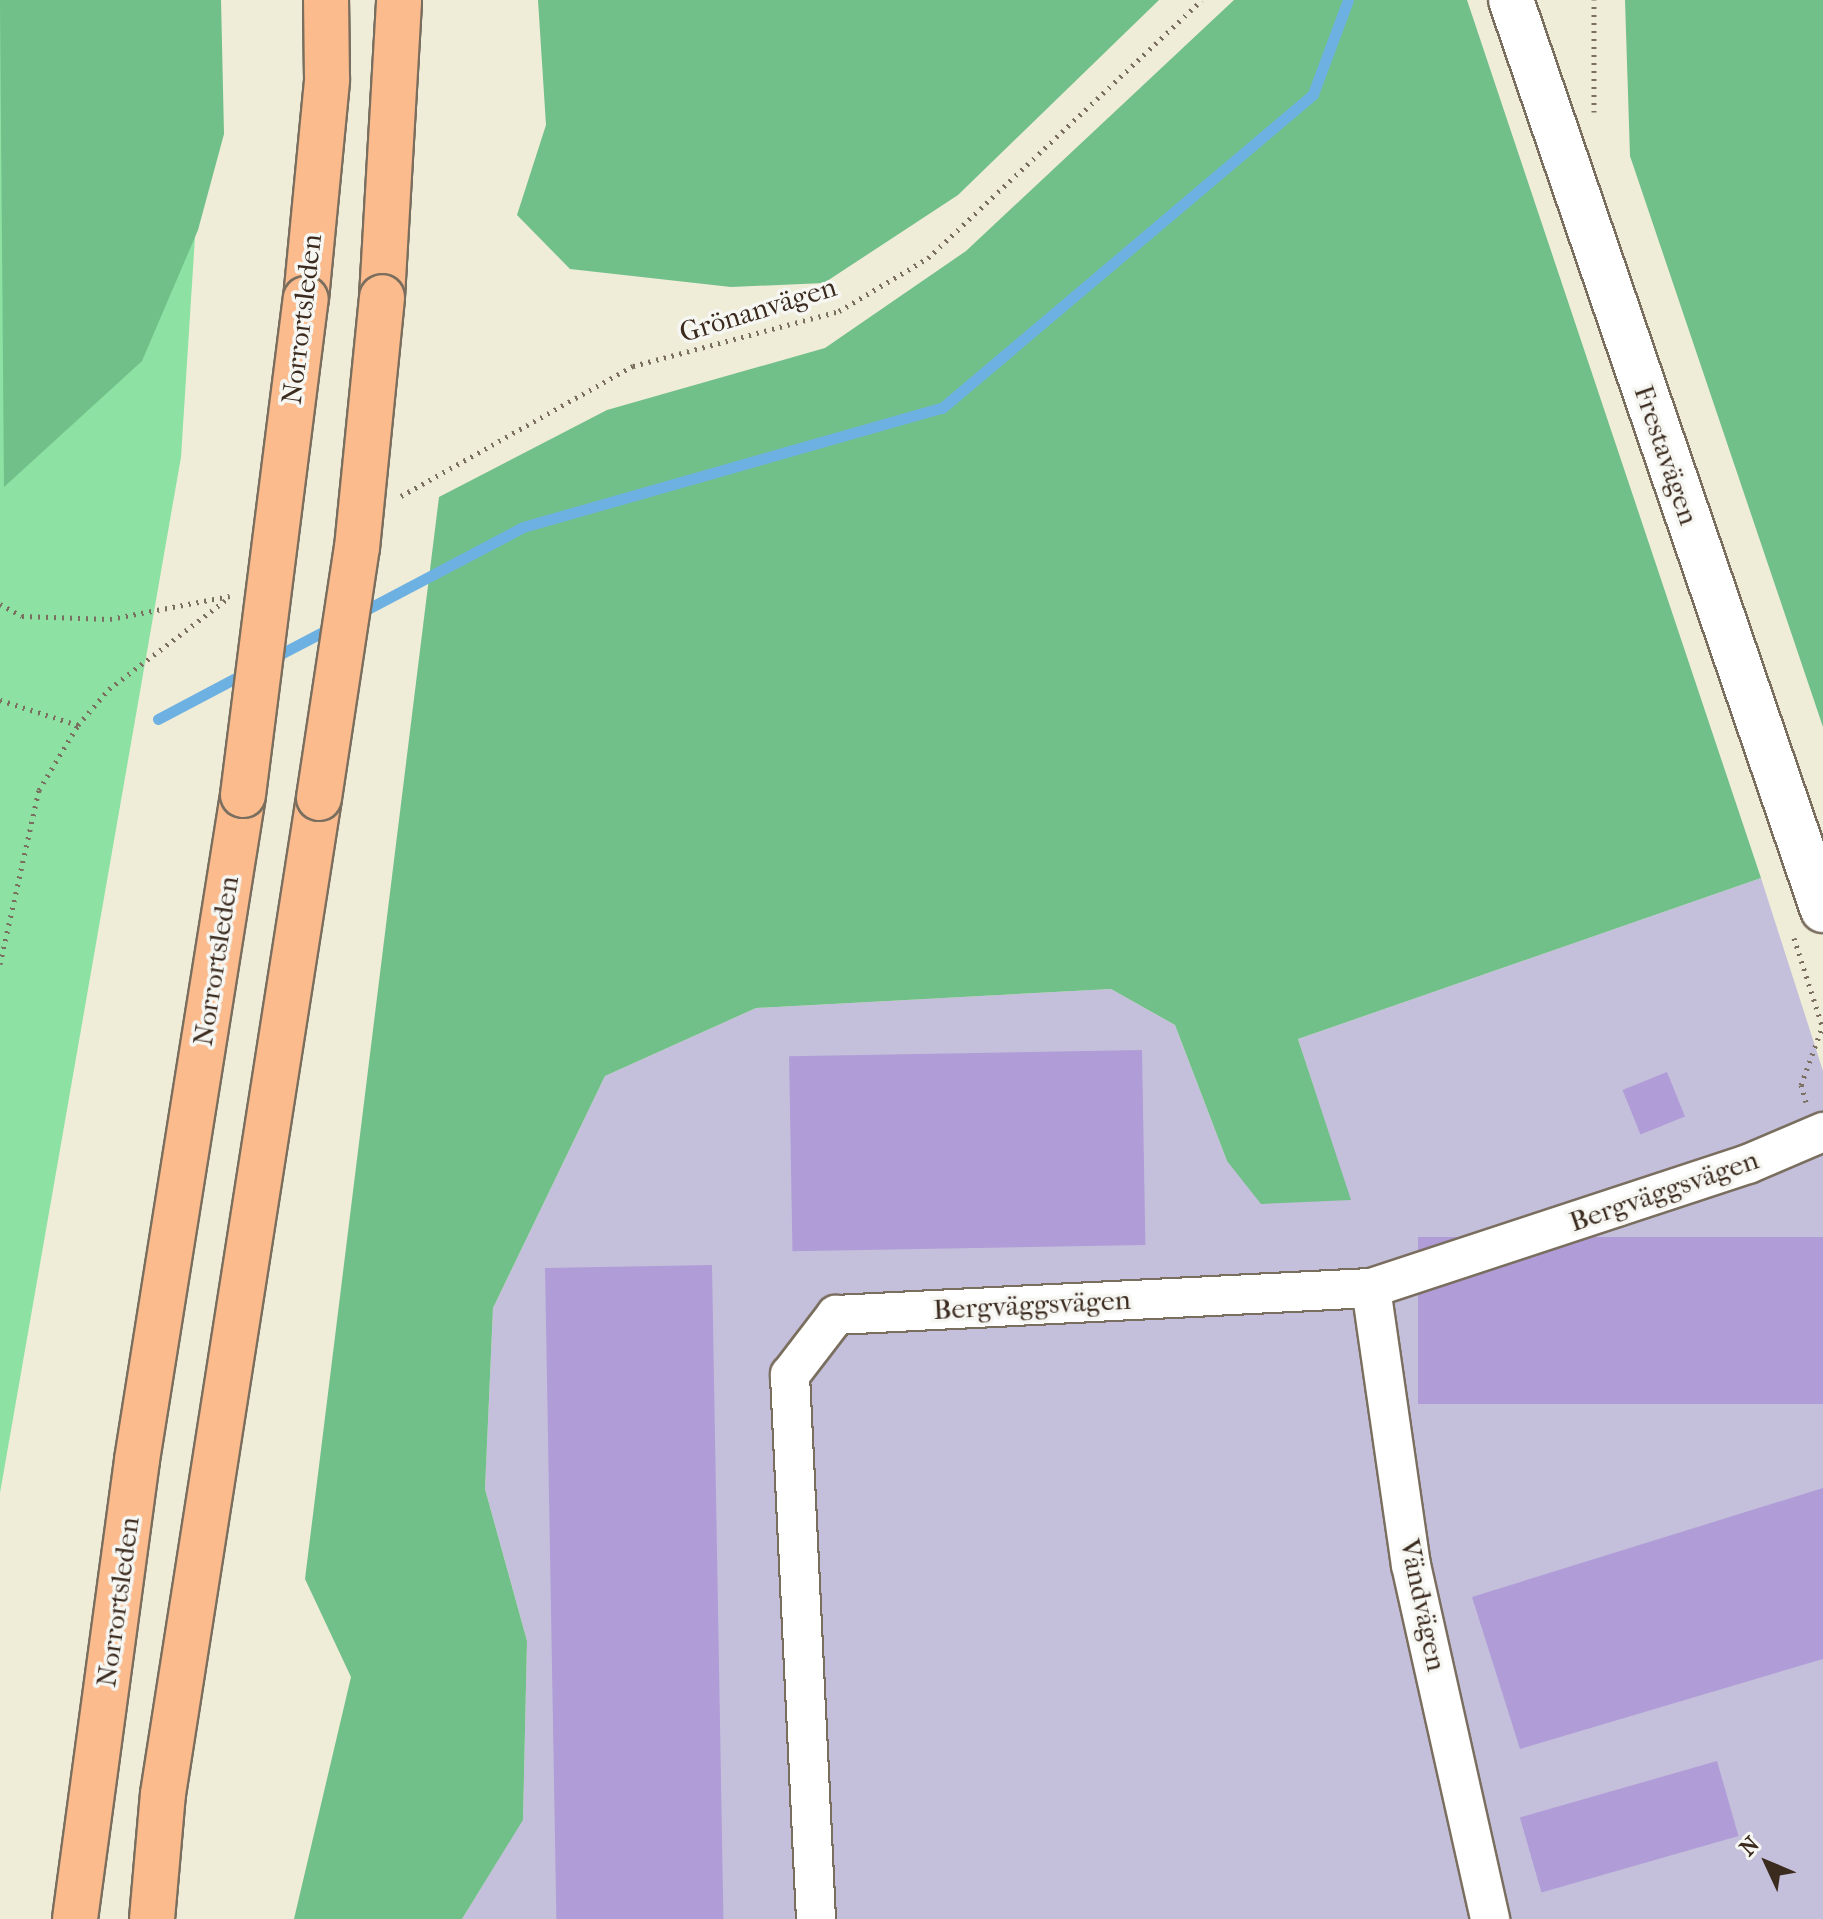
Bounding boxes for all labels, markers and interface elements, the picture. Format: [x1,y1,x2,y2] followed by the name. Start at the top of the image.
[275,232,329,406] street label: Norrortsleden
[675,270,841,350] street label: Grönanvägen
[1626,381,1706,529] street label: Frestavägen
[186,874,246,1048] street label: Norrortsleden
[1565,1143,1763,1239] street label: Bergväggsvägen
[932,1283,1132,1327] street label: Bergväggsvägen
[89,1515,147,1689] street label: Norrortsleden
[1393,1536,1453,1674] street label: Vändvägen
[1727,1823,1807,1903] north arrow
[1735,1831,1765,1861] text: N

